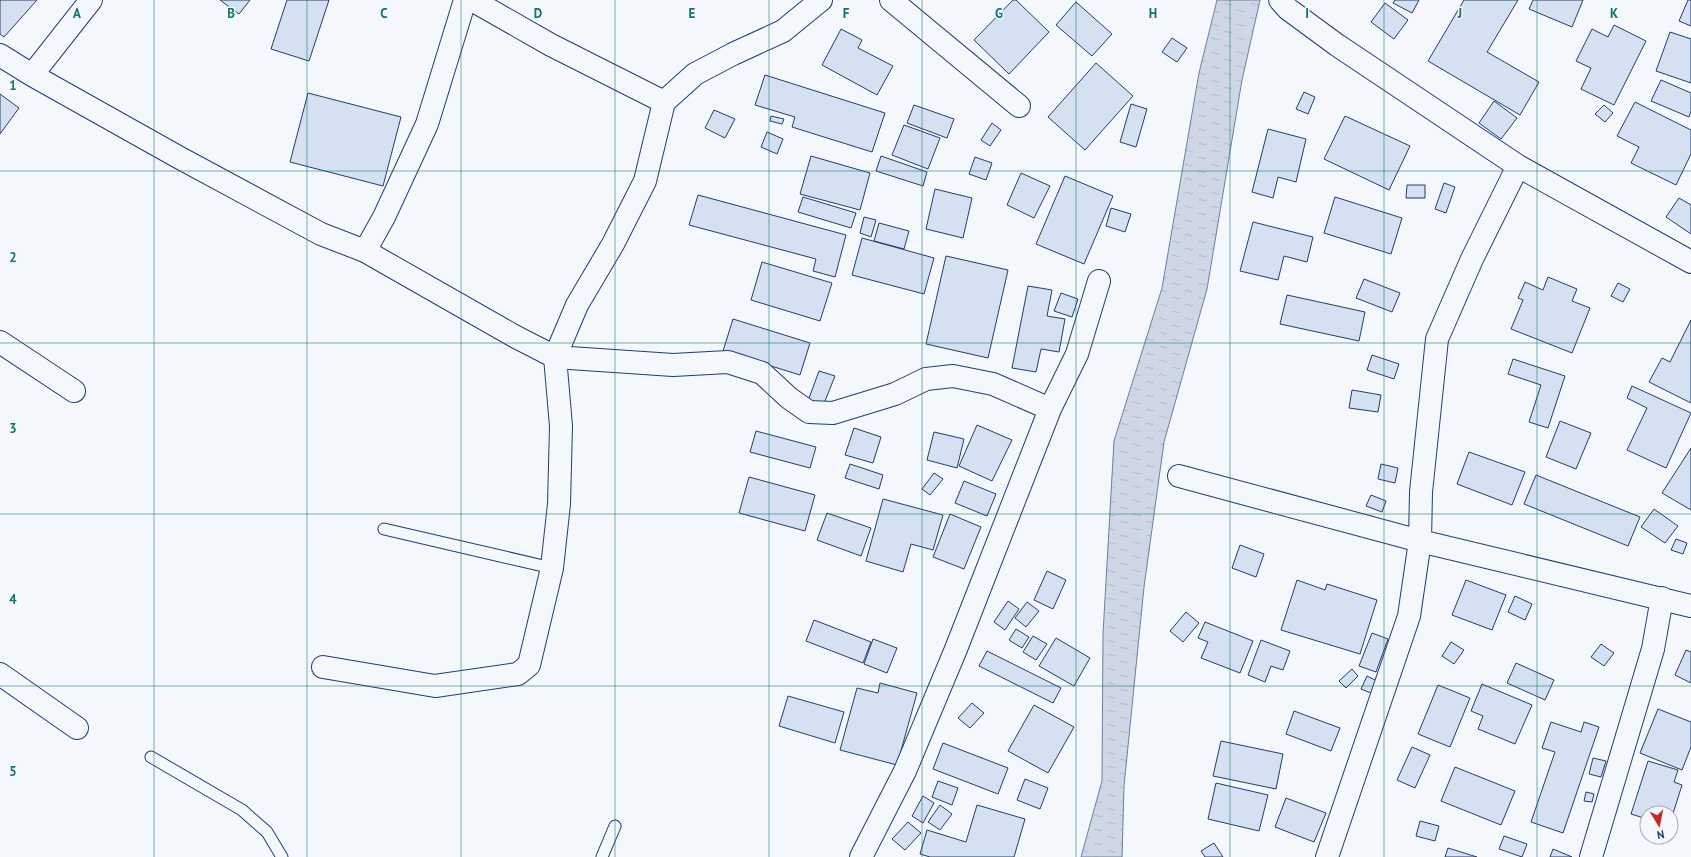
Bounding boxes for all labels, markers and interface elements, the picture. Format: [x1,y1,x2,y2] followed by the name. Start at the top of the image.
[73,5,81,22] text: A
[227,5,235,22] text: B
[380,5,388,22] text: C
[534,5,542,22] text: D
[689,5,696,22] text: E
[843,5,850,22] text: F
[995,5,1003,22] text: G
[1149,5,1157,22] text: H
[1305,5,1309,22] text: I
[1457,5,1462,22] text: J
[1610,5,1618,22] text: K
[9,77,17,94] text: 1
[9,249,17,266] text: 2
[9,420,17,437] text: 3
[9,591,17,608] text: 4
[9,763,17,780] text: 5
[1639,805,1679,845] north arrow
[1656,827,1666,842] text: N

